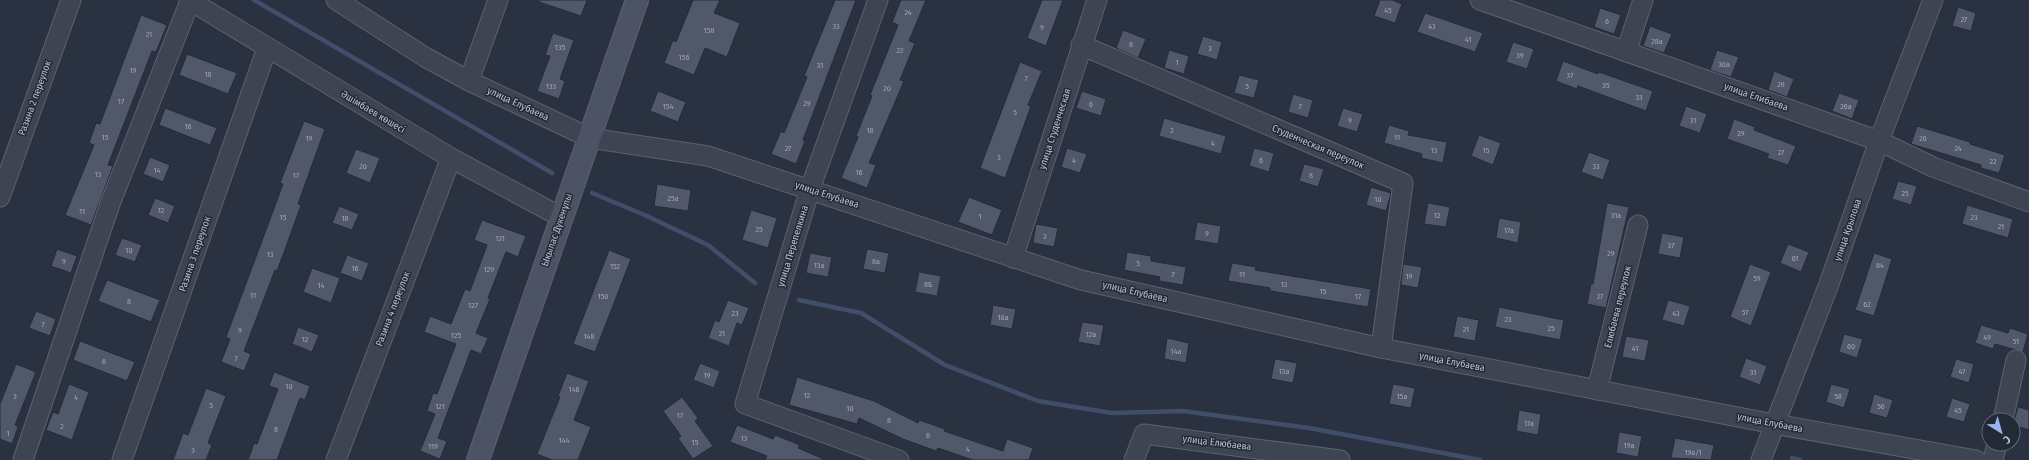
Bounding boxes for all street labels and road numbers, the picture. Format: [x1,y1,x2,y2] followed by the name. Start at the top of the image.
[16,59,54,137] street label: Разина 2 переулок
[1722,80,1790,114] street label: улица Елибаева
[485,85,551,124] street label: улица Елубаева
[339,87,408,136] street label: Әшімбаев көшесі
[1036,87,1074,171] street label: улица Студенческая
[1270,122,1366,172] street label: Студенческая переулок
[794,179,861,211] street label: улица Елубаева
[539,192,575,268] street label: Ықылас Дүкенұлы
[1832,197,1864,263] street label: улица Крылова
[775,204,811,288] street label: улица Перепелкина
[177,215,214,293] street label: Разина 3 переулок
[1602,265,1634,349] street label: Елюбаева переулок
[373,270,413,348] street label: Разина 4 переулок
[1101,279,1169,305] street label: улица Елубаева
[1418,350,1486,374] street label: улица Елубаева
[1736,411,1804,435] street label: улица Елубаева
[1182,433,1252,453] street label: улица Елюбаева

